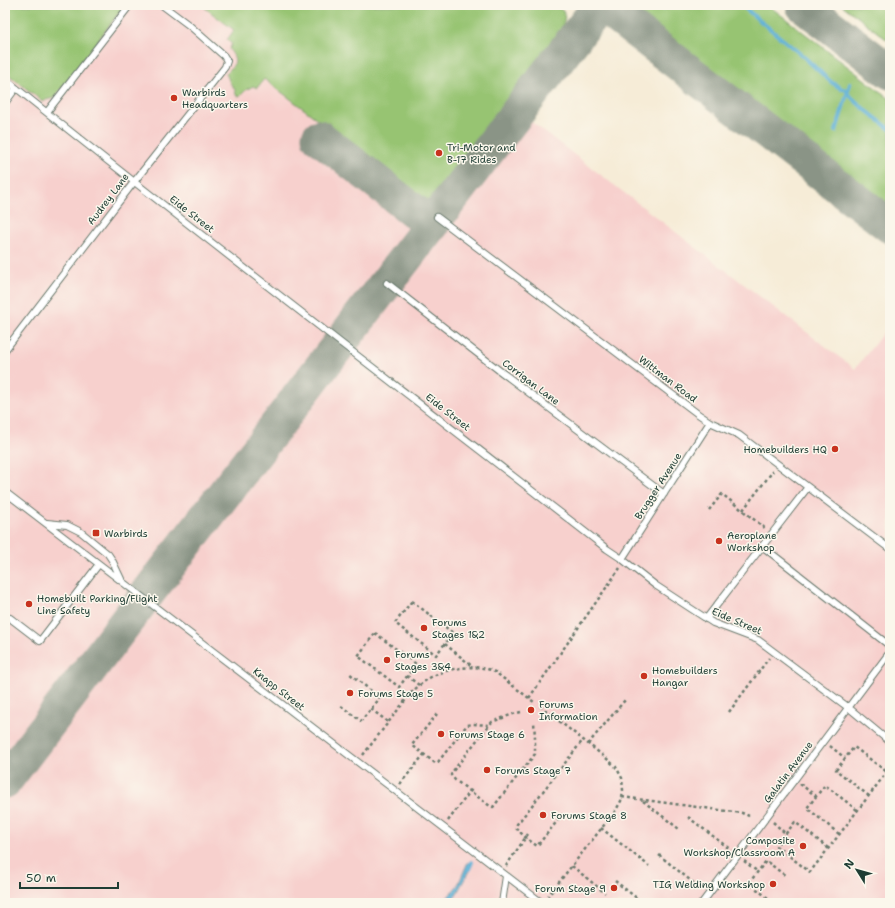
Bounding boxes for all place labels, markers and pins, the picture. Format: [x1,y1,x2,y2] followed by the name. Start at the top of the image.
[182,86,248,111] place label: Warbirds Headquarters
[169,93,179,103] marker: Warbirds Headquarters
[447,141,516,166] place label: Tri-Motor and B-17 Rides
[434,148,444,158] marker: Tri-Motor and B-17 Rides
[743,443,827,456] place label: Homebuilders HQ
[830,444,840,454] marker: Homebuilders HQ
[104,527,148,540] place label: Warbirds
[91,528,101,538] marker: Warbirds
[727,529,777,554] place label: Aeroplane Workshop
[714,536,724,546] marker: Aeroplane Workshop
[37,592,158,617] place label: Homebuilt Parking/Flight Line Safety
[24,599,34,609] marker: Homebuilt Parking/Flight Line Safety
[432,616,485,641] place label: Forums Stages 1&2
[419,623,429,633] marker: Forums Stages 1&2
[395,648,451,673] place label: Forums Stages 3&4
[382,655,392,665] marker: Forums Stages 3&4
[652,664,718,689] place label: Homebuilders Hangar
[639,671,649,681] marker: Homebuilders Hangar
[358,687,433,700] place label: Forums Stage 5
[345,688,355,698] marker: Forums Stage 5
[539,698,598,723] place label: Forums Information
[526,705,536,715] marker: Forums Information
[449,728,525,741] place label: Forums Stage 6
[436,729,446,739] marker: Forums Stage 6
[495,764,571,777] place label: Forums Stage 7
[482,765,492,775] marker: Forums Stage 7
[551,809,627,822] place label: Forums Stage 8
[538,810,548,820] marker: Forums Stage 8
[684,834,795,859] place label: Composite Workshop/Classroom A
[798,841,808,851] marker: Composite Workshop/Classroom A
[653,878,765,891] place label: TIG Welding Workshop
[768,879,778,889] marker: TIG Welding Workshop
[535,882,606,895] place label: Forum Stage 9
[609,883,619,893] marker: Forum Stage 9

